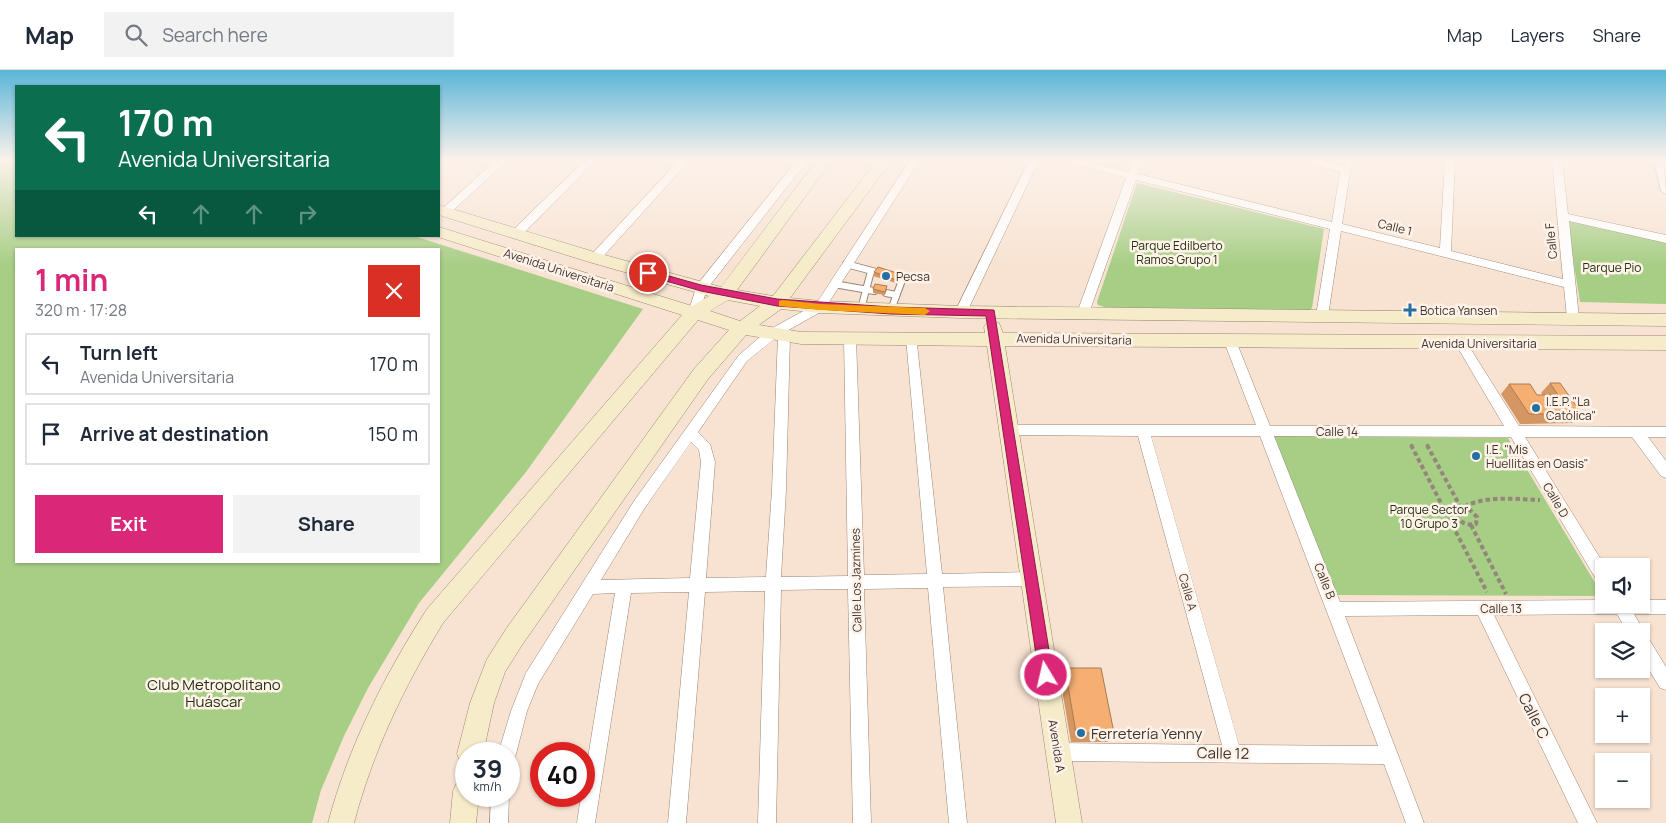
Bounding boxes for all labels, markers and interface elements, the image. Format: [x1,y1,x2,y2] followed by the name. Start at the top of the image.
[104,12,454,57] search box
[25,18,74,51] text: Map
[122,21,150,49] icon: search
[162,22,268,48] text: Search here
[1447,23,1482,47] text: Map
[1510,23,1564,47] text: Layers
[1592,23,1641,47] text: Share
[118,99,214,147] text: 170 m
[35,105,100,170] icon: left
[118,144,330,174] text: Avenida Universitaria
[134,200,162,228] icon: left
[187,200,215,228] icon: ahead
[240,200,268,228] icon: ahead
[293,200,321,228] icon: right
[1376,215,1414,239] street label: Calle 1
[1541,222,1561,260] street label: Calle F
[1131,237,1223,268] park label: Parque Edilberto Ramos Grupo 1
[501,244,617,296] street label: Avenida Universitaria
[627,252,669,294] pin
[35,259,108,300] text: 1 min
[634,259,662,287] icon: arrive
[1583,259,1641,276] park label: Parque Pio
[368,265,420,317] button: close
[896,268,930,285] place label: Pecsa
[880,270,892,282] marker: Pecsa
[35,299,127,321] text: 320 m · 17:28
[1420,302,1498,319] place label: Botica Yansen
[1404,304,1416,316] marker: Botica Yansen
[1016,329,1132,349] street label: Avenida Universitaria
[1421,335,1537,352] street label: Avenida Universitaria
[80,340,158,366] text: Turn left
[37,350,65,378] icon: left
[370,351,418,377] text: 170 m
[80,366,234,388] text: Avenida Universitaria
[1546,393,1596,424] place label: I.E.P. "La Católica"
[1530,402,1542,414] marker: I.E.P. "La Católica"
[37,420,65,448] icon: arrive
[80,421,269,447] text: Arrive at destination
[368,421,418,447] text: 150 m
[1316,423,1358,440] street label: Calle 14
[1486,441,1589,472] place label: I.E. "Mis Huellitas en Oasis"
[1470,450,1482,462] marker: I.E. "Mis Huellitas en Oasis"
[1539,479,1573,521] street label: Calle D
[35,495,223,553] button: Exit
[233,495,420,553] button: Share
[1390,501,1469,532] park label: Parque Sector 10 Grupo 3
[847,528,865,632] street label: Calle Los Jazmines
[1595,558,1650,808] map controls
[1595,558,1650,613] button: sound
[1310,560,1340,602] street label: Calle B
[1175,571,1201,613] street label: Calle A
[1480,600,1522,617] street label: Calle 13
[1595,623,1650,678] button: layers
[1019,648,1071,700] position arrow
[147,674,281,712] park label: Club Metropolitano Huáscar
[1595,688,1650,743] button: +
[1514,690,1555,743] street label: Calle C
[1044,718,1070,774] street label: Avenida A
[1091,723,1202,744] place label: Ferretería Yenny
[1075,727,1087,739] marker: Ferretería Yenny
[530,742,595,807] speed limit sign: 40
[1197,742,1249,764] street label: Calle 12
[472,751,503,786] text: 39
[1595,753,1650,808] button: −
[474,778,501,795] text: km/h

